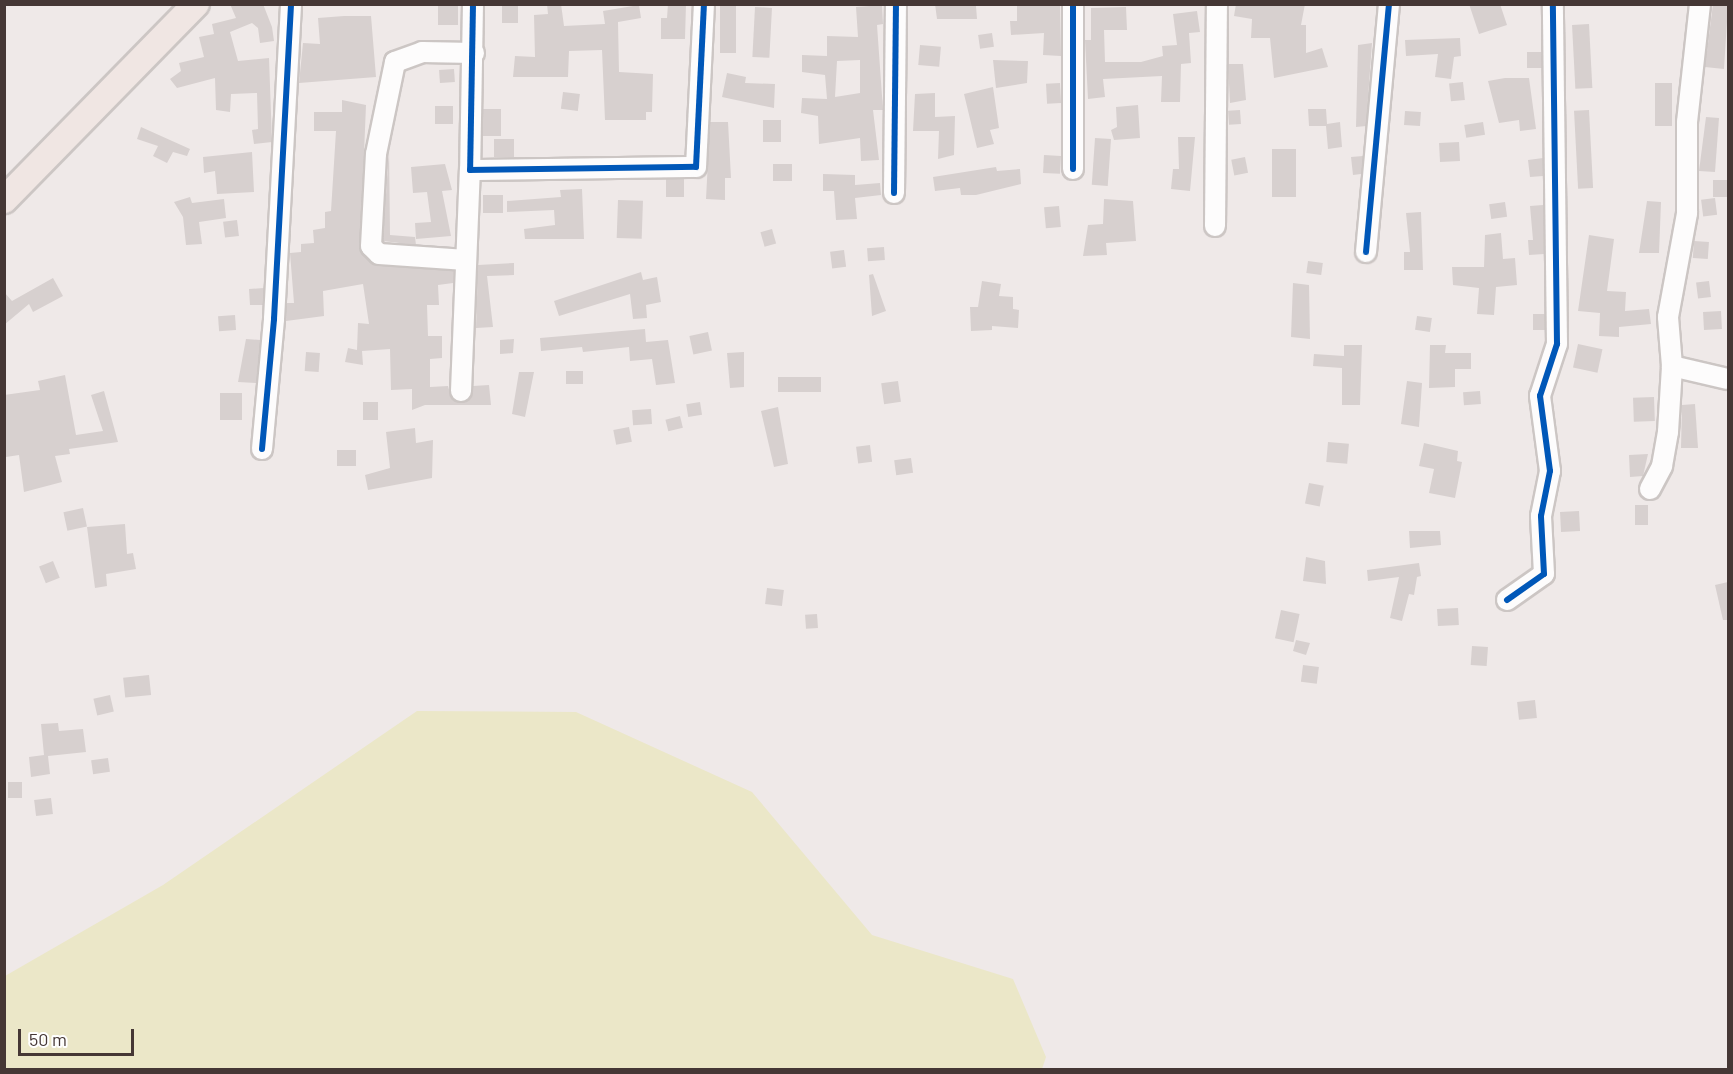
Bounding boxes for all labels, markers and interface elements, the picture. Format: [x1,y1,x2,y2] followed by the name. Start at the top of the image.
[21,1017,136,1055] scale bar
[29,1028,67,1050] text: 50 m

